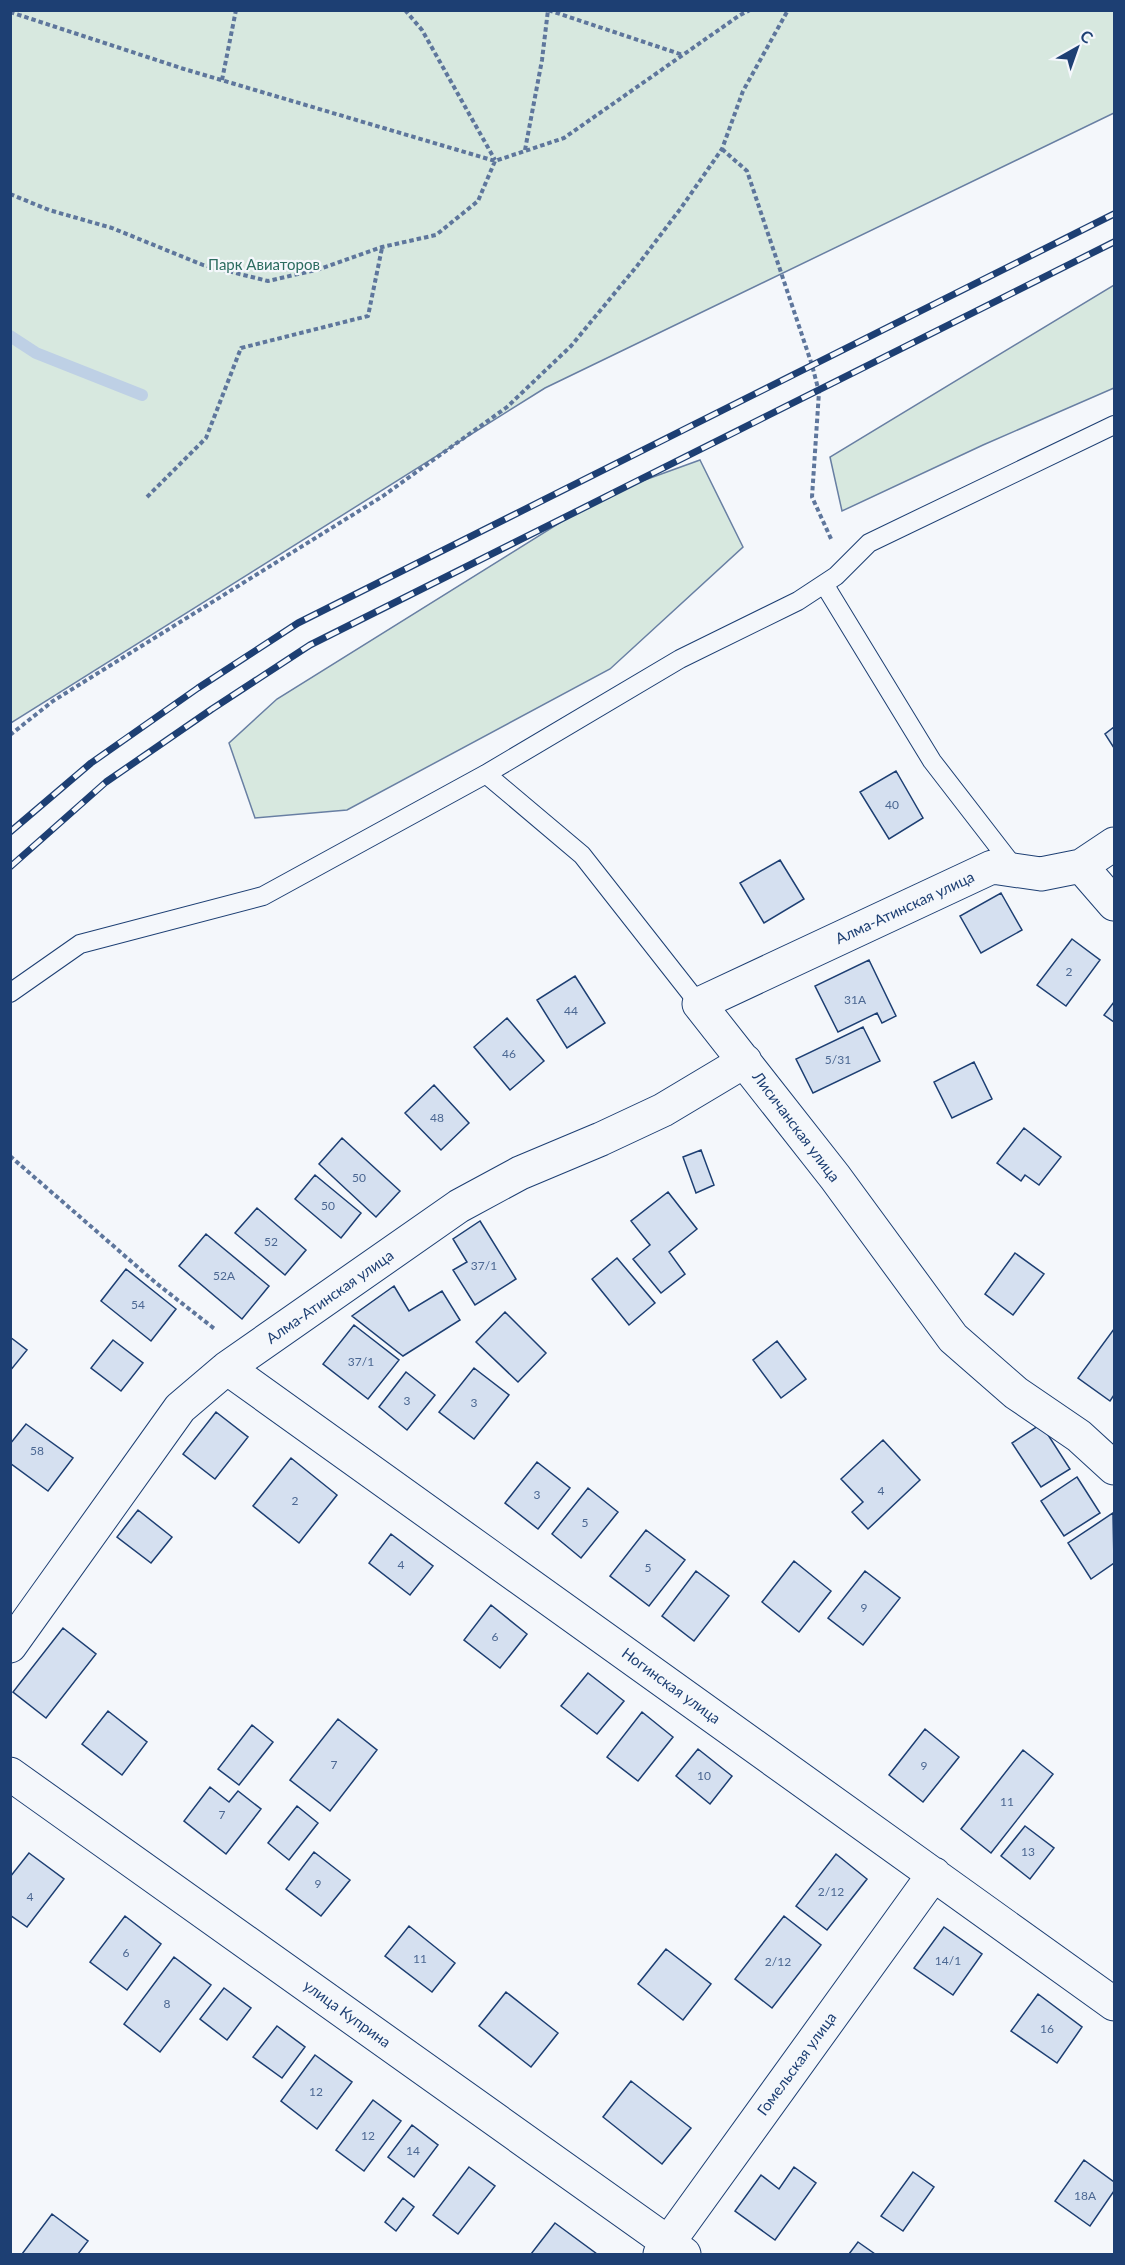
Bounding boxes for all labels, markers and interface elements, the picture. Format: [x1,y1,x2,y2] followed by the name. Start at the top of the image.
[1047,18,1107,78] north arrow
[1077,25,1097,47] text: С
[208,255,320,273] park label: Парк Авиаторов
[885,797,899,812] house number: 40
[832,867,977,947] street label: Алма-Атинская улица
[1066,964,1073,979] house number: 2
[844,992,867,1007] house number: 31А
[564,1003,578,1018] house number: 44
[502,1046,516,1061] house number: 46
[825,1052,851,1067] house number: 5/31
[749,1067,844,1185] street label: Лисичанская улица
[430,1110,444,1125] house number: 48
[352,1170,366,1185] house number: 50
[321,1198,335,1213] house number: 50
[264,1234,278,1249] house number: 52
[262,1245,397,1347] street label: Алма-Атинская улица
[471,1258,497,1273] house number: 37/1
[213,1268,236,1283] house number: 52А
[131,1297,145,1312] house number: 54
[348,1354,374,1369] house number: 37/1
[404,1393,411,1408] house number: 3
[471,1395,478,1410] house number: 3
[30,1443,44,1458] house number: 58
[878,1483,885,1498] house number: 4
[534,1487,541,1502] house number: 3
[292,1493,299,1508] house number: 2
[582,1515,589,1530] house number: 5
[398,1557,405,1572] house number: 4
[645,1560,652,1575] house number: 5
[861,1600,868,1615] house number: 9
[492,1629,499,1644] house number: 6
[619,1643,724,1727] street label: Ногинская улица
[331,1757,338,1772] house number: 7
[921,1758,928,1773] house number: 9
[697,1768,711,1783] house number: 10
[1000,1794,1014,1809] house number: 11
[219,1807,226,1822] house number: 7
[1021,1844,1035,1859] house number: 13
[315,1876,322,1891] house number: 9
[818,1884,844,1899] house number: 2/12
[27,1889,34,1904] house number: 4
[123,1945,130,1960] house number: 6
[413,1951,427,1966] house number: 11
[935,1953,961,1968] house number: 14/1
[765,1954,791,1969] house number: 2/12
[301,1976,395,2051] street label: улица Куприна
[164,1996,171,2011] house number: 8
[753,2008,840,2118] street label: Гомельская улица
[1040,2021,1054,2036] house number: 16
[309,2084,323,2099] house number: 12
[361,2128,375,2143] house number: 12
[406,2143,420,2158] house number: 14
[1074,2188,1097,2203] house number: 18А

